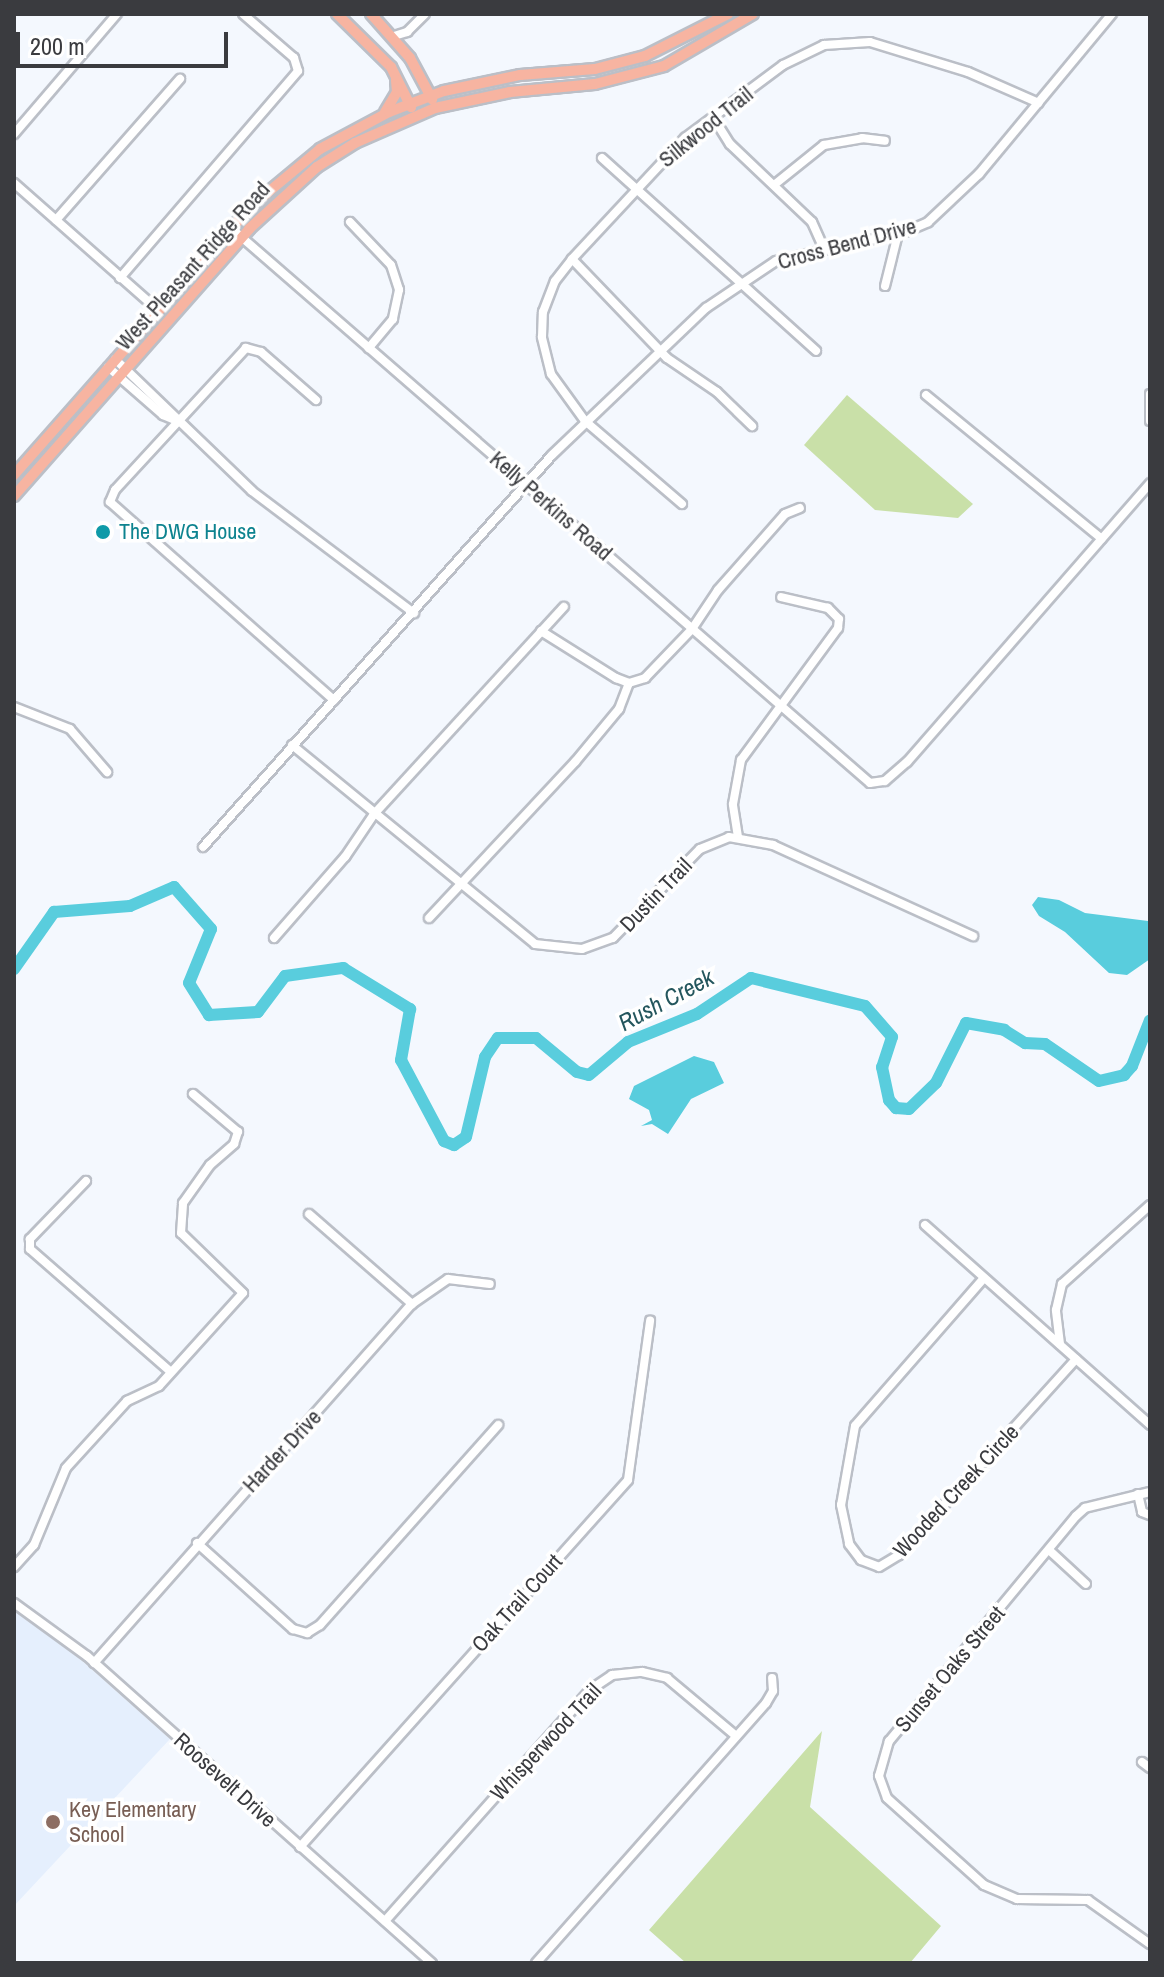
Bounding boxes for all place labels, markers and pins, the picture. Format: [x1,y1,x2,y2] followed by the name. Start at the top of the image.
[119,519,256,545] place label: The DWG House
[94,523,112,541] marker: The DWG House
[69,1796,196,1848] place label: Key Elementary School
[44,1813,62,1831] marker: Key Elementary School

